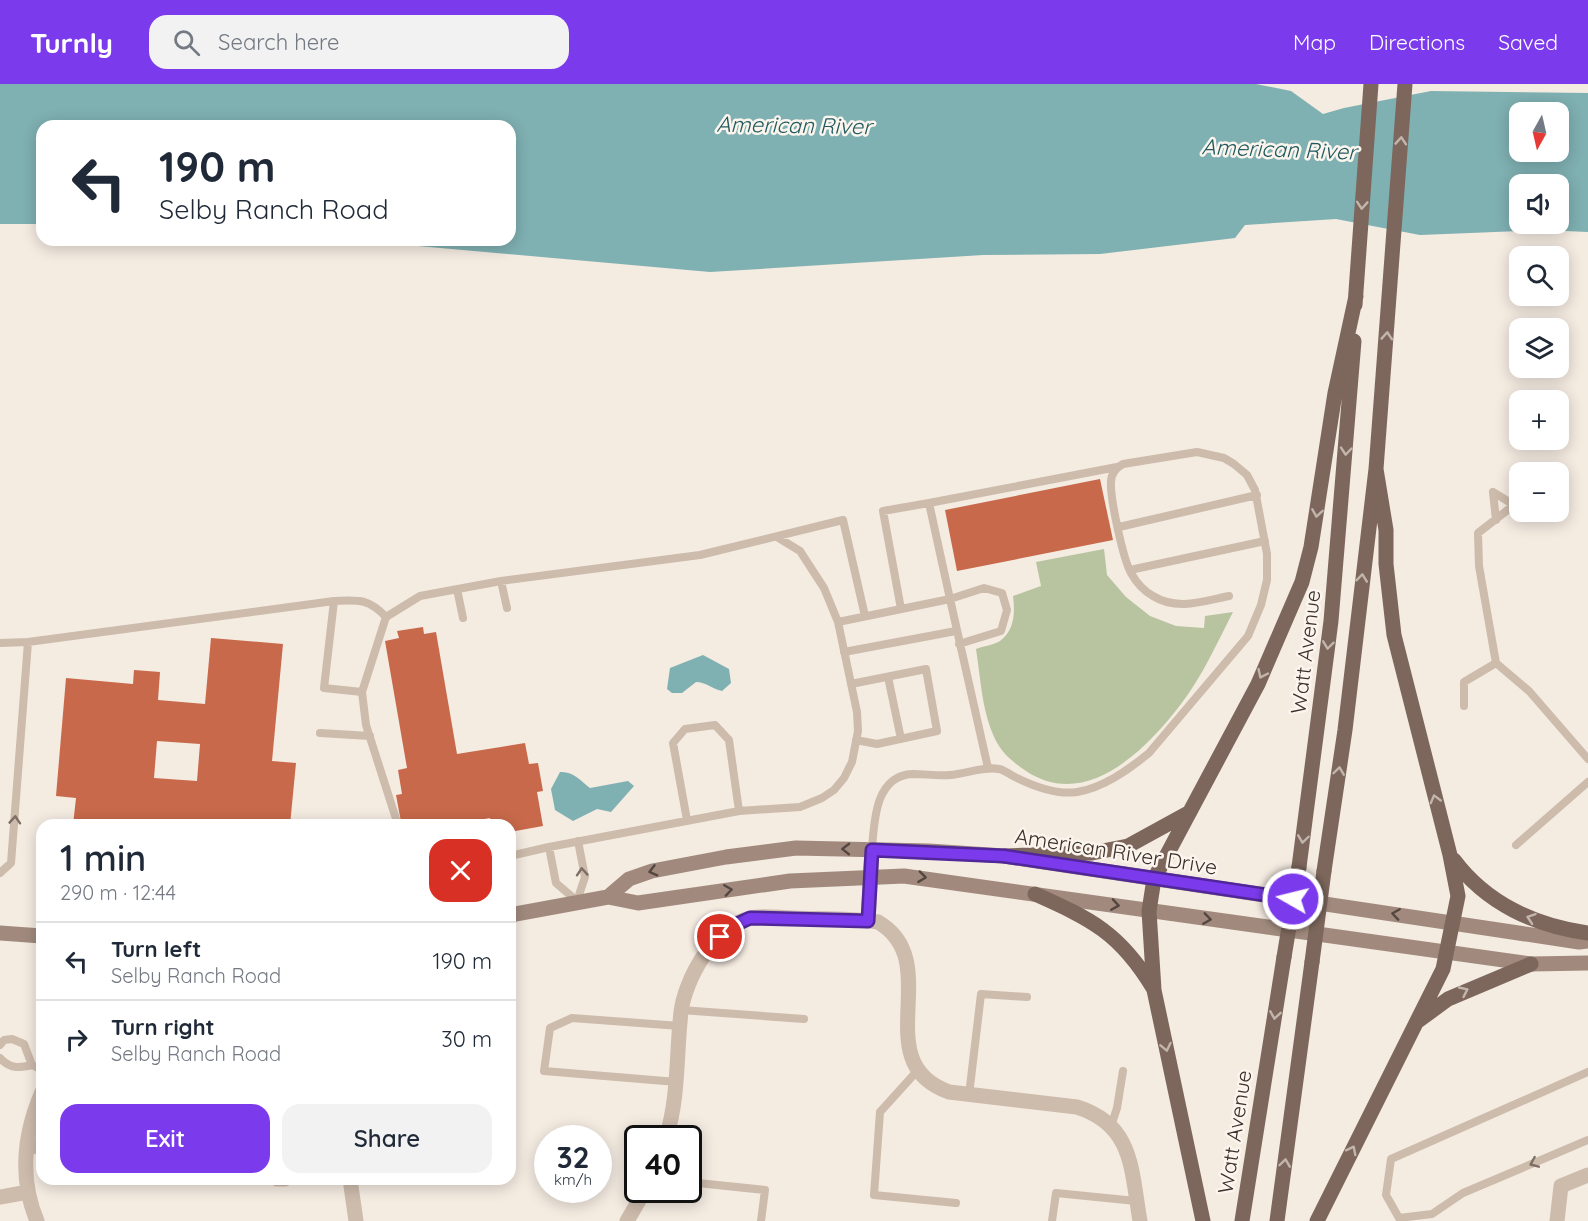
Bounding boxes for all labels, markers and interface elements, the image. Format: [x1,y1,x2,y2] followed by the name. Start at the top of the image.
[149,15,569,69] search box
[30,25,113,60] text: Turnly
[170,26,203,59] icon: search
[218,28,339,56] text: Search here
[1293,29,1336,55] text: Map
[1369,29,1465,55] text: Directions
[1498,29,1558,55] text: Saved
[1509,102,1569,162] north arrow
[1509,102,1569,522] map controls
[716,110,874,140] water label: American River
[1201,132,1360,166] water label: American River
[1394,137,1407,146] one-way arrow
[159,140,275,193] text: 190 m
[60,144,138,222] icon: left
[1509,174,1569,234] button: sound
[159,192,389,226] text: Selby Ranch Road
[1356,201,1369,210] one-way arrow
[1509,246,1569,306] button: search
[1509,318,1569,378] button: layers
[1380,331,1393,340] one-way arrow
[1509,390,1569,450] button: +
[1340,447,1353,456] one-way arrow
[1509,462,1569,522] button: −
[1311,508,1323,518] one-way arrow
[1356,573,1368,582] one-way arrow
[1285,588,1326,715] street label: Watt Avenue
[1323,641,1335,650] one-way arrow
[1258,667,1270,678] one-way arrow
[1333,766,1345,776] one-way arrow
[1430,794,1442,804] one-way arrow
[8,815,21,824] one-way arrow
[1013,822,1219,880] street label: American River Drive
[1297,834,1309,843] one-way arrow
[60,835,146,880] text: 1 min
[429,839,492,902] button: close
[841,843,850,855] one-way arrow
[648,864,658,877] one-way arrow
[576,867,589,876] one-way arrow
[1261,867,1325,931] position arrow
[917,871,926,883] one-way arrow
[60,880,176,905] text: 290 m · 12:44
[723,884,732,896] one-way arrow
[1110,899,1119,911] one-way arrow
[1391,909,1400,921] one-way arrow
[694,911,745,962] pin
[1202,912,1212,924] one-way arrow
[1527,913,1537,926] one-way arrow
[703,920,736,953] icon: arrive
[111,935,201,963] text: Turn left
[60,945,93,978] icon: left
[432,947,492,975] text: 190 m
[111,963,281,988] text: Selby Ranch Road
[1458,987,1469,999] one-way arrow
[1269,1010,1282,1020] one-way arrow
[111,1013,215,1041] text: Turn right
[60,1023,93,1056] icon: right
[441,1025,492,1053] text: 30 m
[111,1041,281,1066] text: Selby Ranch Road
[1159,1042,1172,1052] one-way arrow
[1211,1068,1257,1195] street label: Watt Avenue
[60,1104,270,1173] button: Exit
[282,1104,492,1173] button: Share
[624,1125,702,1203] speed limit sign: 40
[556,1138,590,1176] text: 32
[1345,1145,1356,1156] one-way arrow
[1530,1155,1541,1167] one-way arrow
[1278,1158,1291,1168] one-way arrow
[554,1170,592,1189] text: km/h

